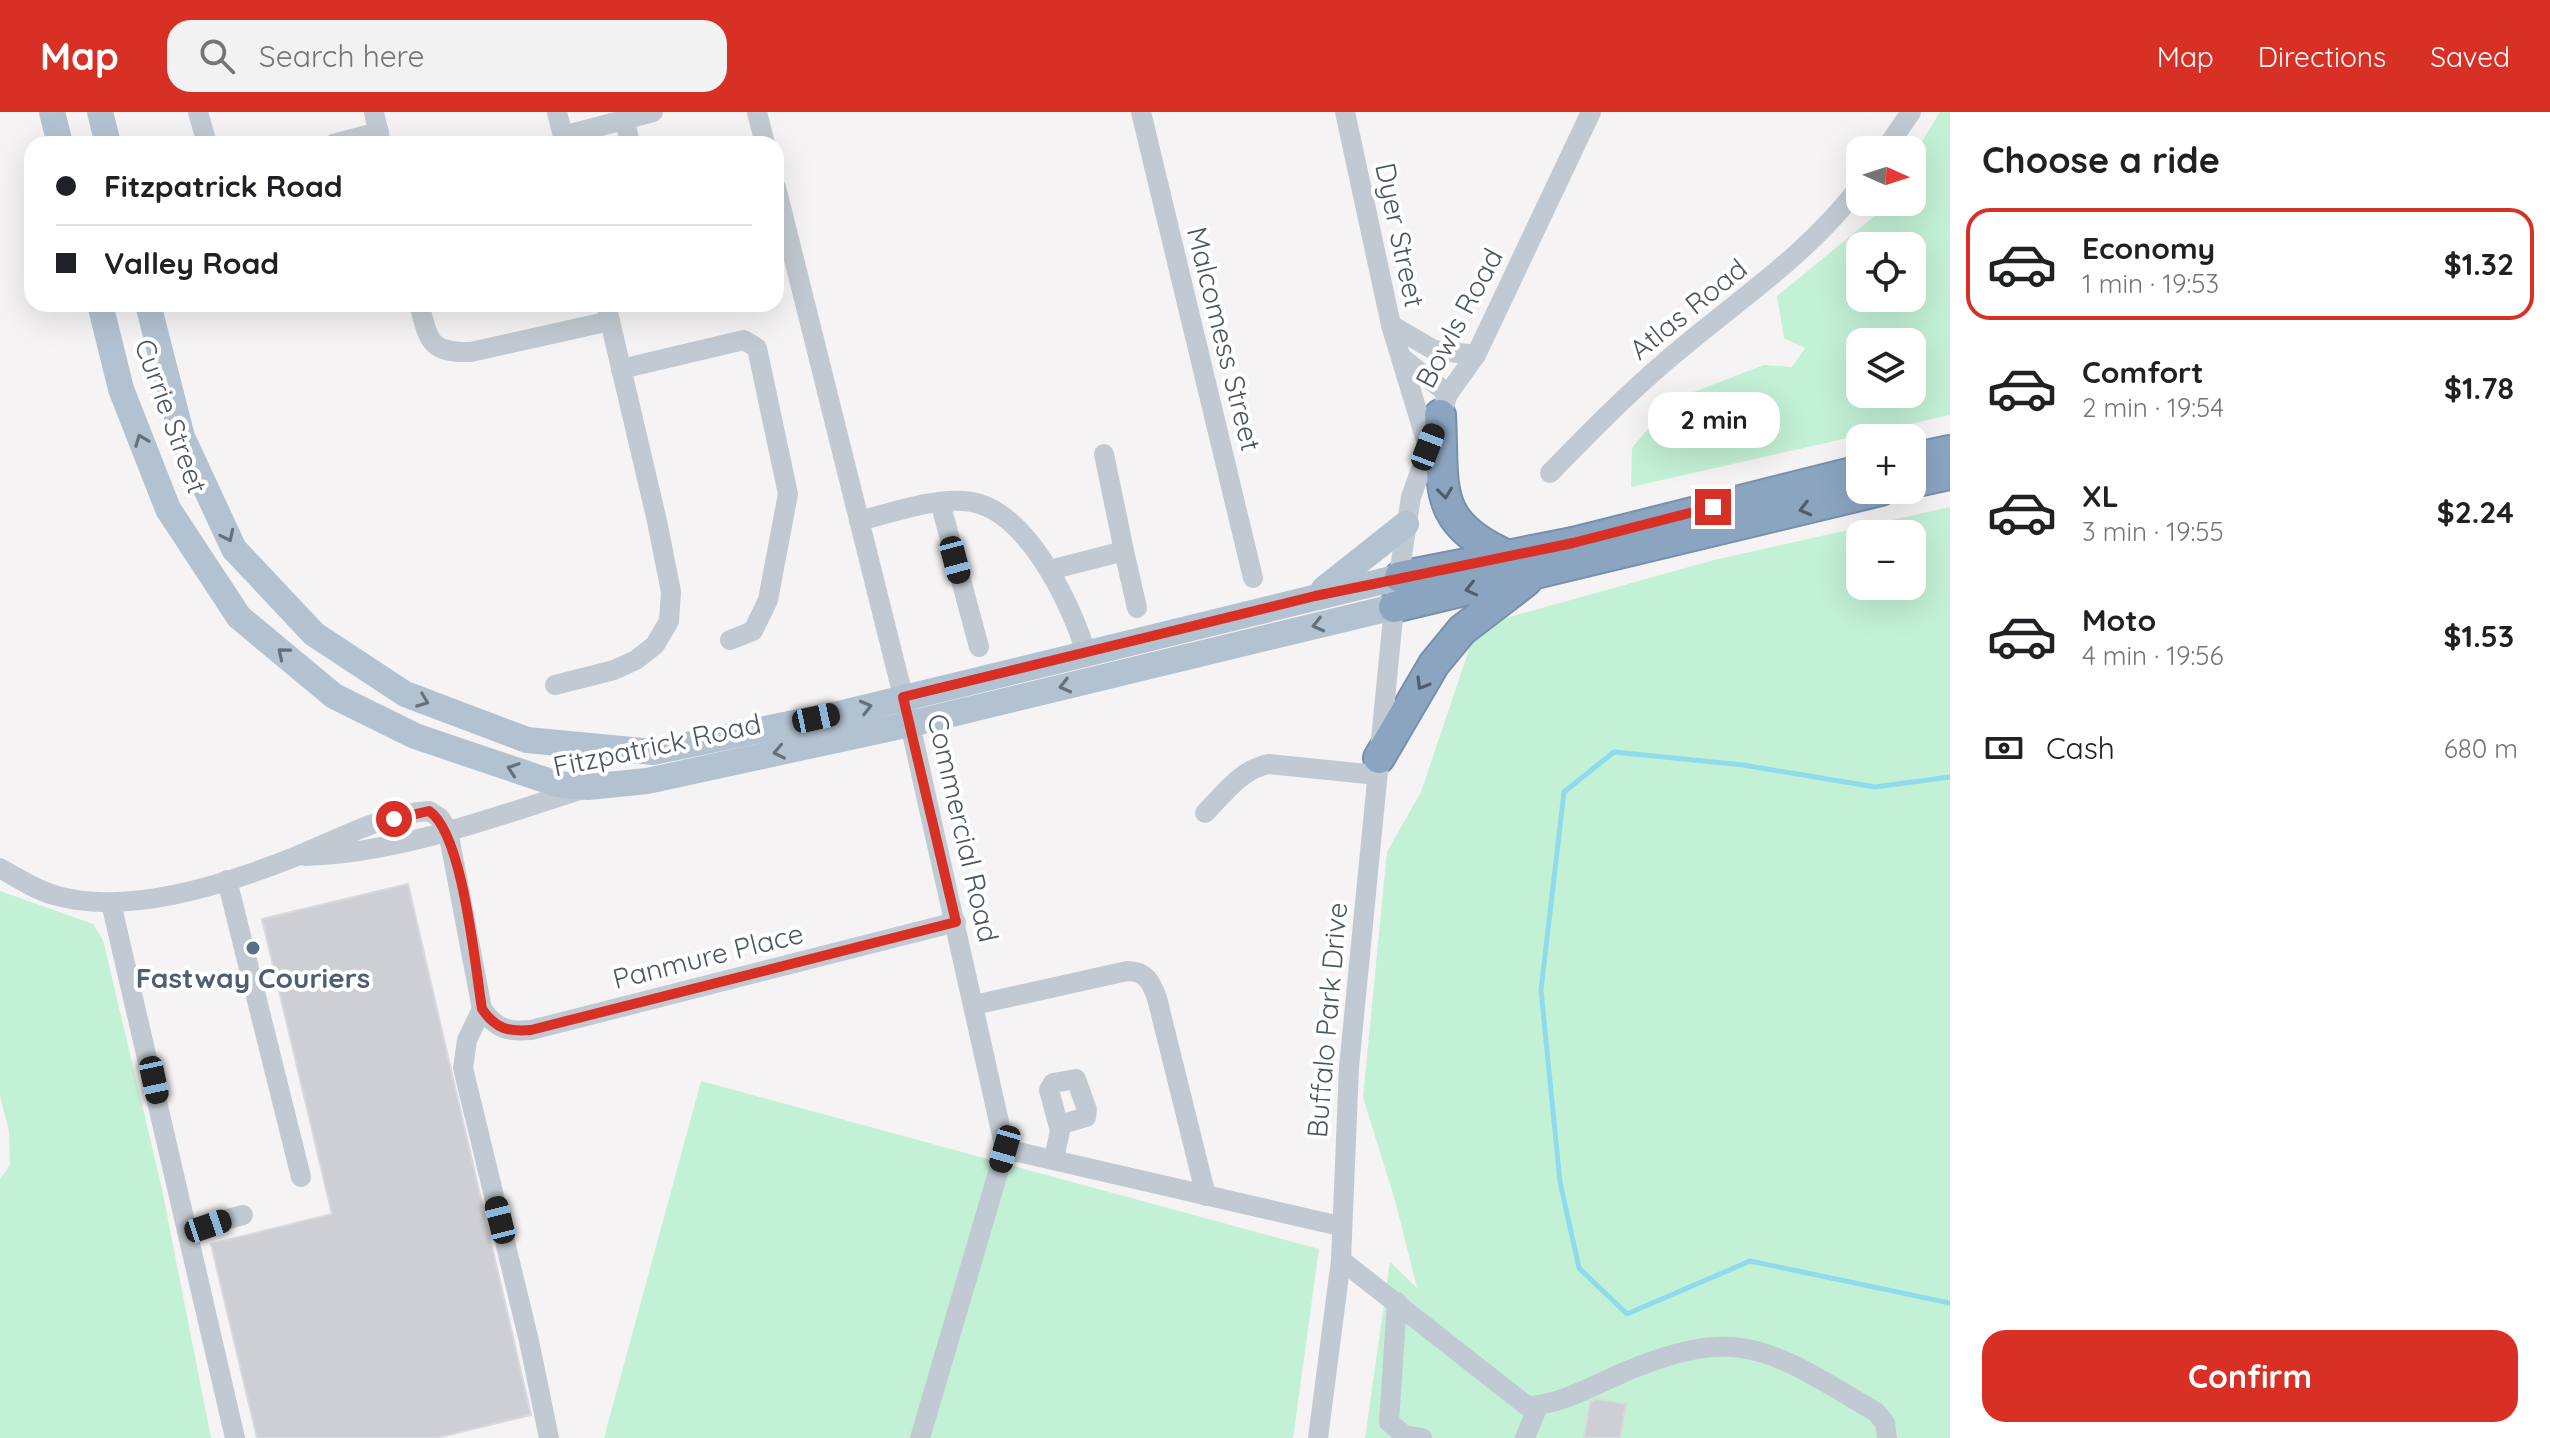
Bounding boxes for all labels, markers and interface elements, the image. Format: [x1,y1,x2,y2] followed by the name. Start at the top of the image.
[167,20,727,92] search box
[40,32,119,80] text: Map
[195,34,239,78] icon: search
[259,37,424,75] text: Search here
[2157,39,2214,74] text: Map
[2258,39,2386,74] text: Directions
[2430,39,2510,74] text: Saved
[1846,136,1926,216] north arrow
[1846,136,1926,600] map controls
[1982,137,2220,182] text: Choose a ride
[1368,160,1433,310] street label: Dyer Street
[104,167,343,205] text: Fitzpatrick Road
[1180,223,1269,454] street label: Malcomess Street
[1986,228,2058,300] icon: car
[2082,229,2215,267] text: Economy
[1846,232,1926,312] button: locate
[1407,242,1510,393] street label: Bowls Road
[104,244,279,282] text: Valley Road
[2444,245,2514,283] text: $1.32
[1622,251,1754,367] street label: Atlas Road
[2082,267,2219,300] text: 1 min · 19:53
[1846,328,1926,408] button: layers
[127,334,216,498] street label: Currie Street
[1986,352,2058,424] icon: car
[2082,353,2203,391] text: Comfort
[2444,369,2514,407] text: $1.78
[1647,391,1779,447] callout: 2 min
[2082,391,2224,424] text: 2 min · 19:54
[1680,403,1748,436] text: 2 min
[1408,420,1448,474] car
[1846,424,1926,504] button: +
[134,434,151,448] one-way arrow
[1986,476,2058,548] icon: car
[2082,477,2119,515] text: XL
[1437,486,1454,499] one-way arrow
[1695,489,1731,525] route end
[2437,493,2514,531] text: $2.24
[1799,499,1813,516] one-way arrow
[2082,515,2224,548] text: 3 min · 19:55
[1846,520,1926,600] button: −
[218,527,234,542] one-way arrow
[937,534,973,586] car
[1464,579,1478,596] one-way arrow
[1986,600,2058,672] icon: car
[2082,601,2156,639] text: Moto
[1312,616,1326,633] one-way arrow
[2444,617,2514,655] text: $1.53
[2082,639,2224,672] text: 4 min · 19:56
[278,648,293,663] one-way arrow
[1416,675,1431,690] one-way arrow
[1059,677,1073,694] one-way arrow
[415,691,429,708] one-way arrow
[859,699,873,716] one-way arrow
[790,701,842,735] car
[550,705,764,784] street label: Fitzpatrick Road
[920,710,1007,945] street label: Commercial Road
[1982,726,2026,770] icon: cash
[2046,729,2115,767] text: Cash
[2444,732,2518,765] text: 680 m
[773,743,787,760] one-way arrow
[507,762,520,778] one-way arrow
[376,801,412,837] route start
[1299,901,1354,1139] street label: Buffalo Park Drive
[609,915,807,996] street label: Panmure Place
[244,939,262,957] marker: Fastway Couriers
[136,960,370,995] place label: Fastway Couriers
[137,1054,171,1106] car
[987,1123,1023,1175] car
[483,1194,517,1246] car
[181,1207,235,1245] car
[1982,1330,2518,1422] button: Confirm

